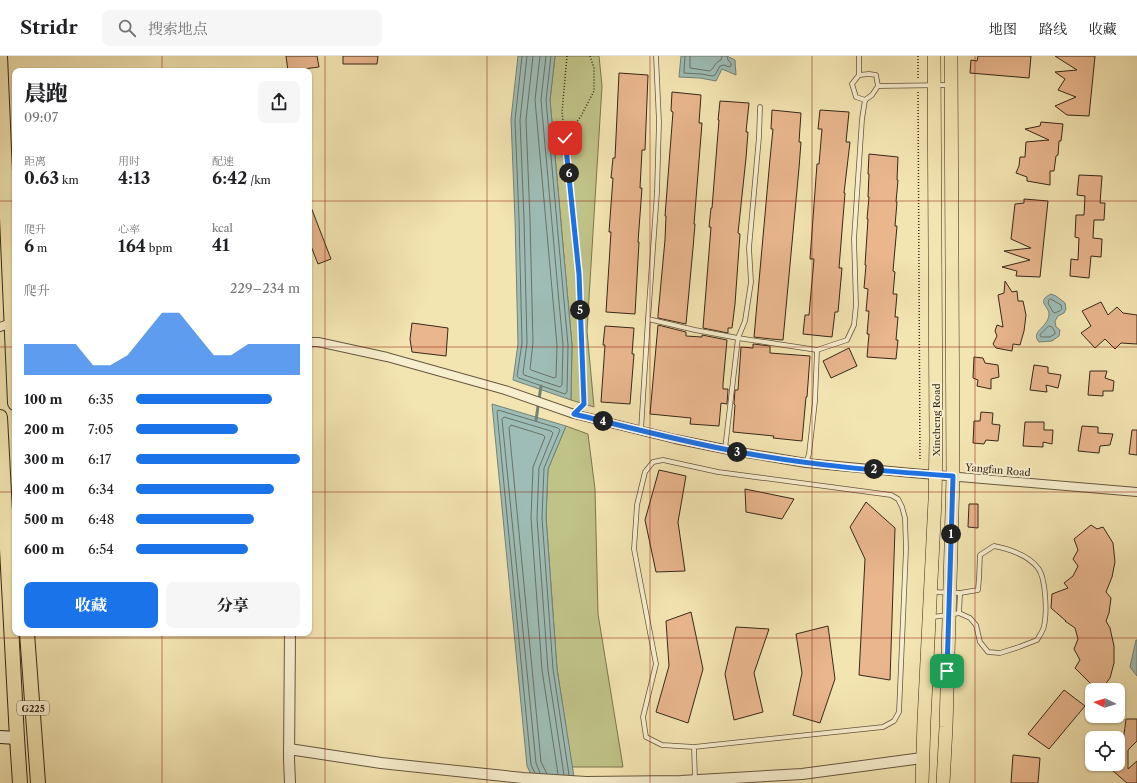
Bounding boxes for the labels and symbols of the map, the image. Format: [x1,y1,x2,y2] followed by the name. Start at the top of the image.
[548,121,582,155] pin
[559,163,579,183] pin: 6
[570,300,590,320] pin: 5
[930,383,943,458] street label: Xincheng Road
[593,411,613,431] pin: 4
[727,442,747,462] pin: 3
[864,459,884,479] pin: 2
[964,461,1031,479] street label: Yangfan Road
[941,524,961,544] pin: 1
[930,654,964,688] pin
[1085,683,1125,723] north arrow
[17,701,49,715] road number: G225

